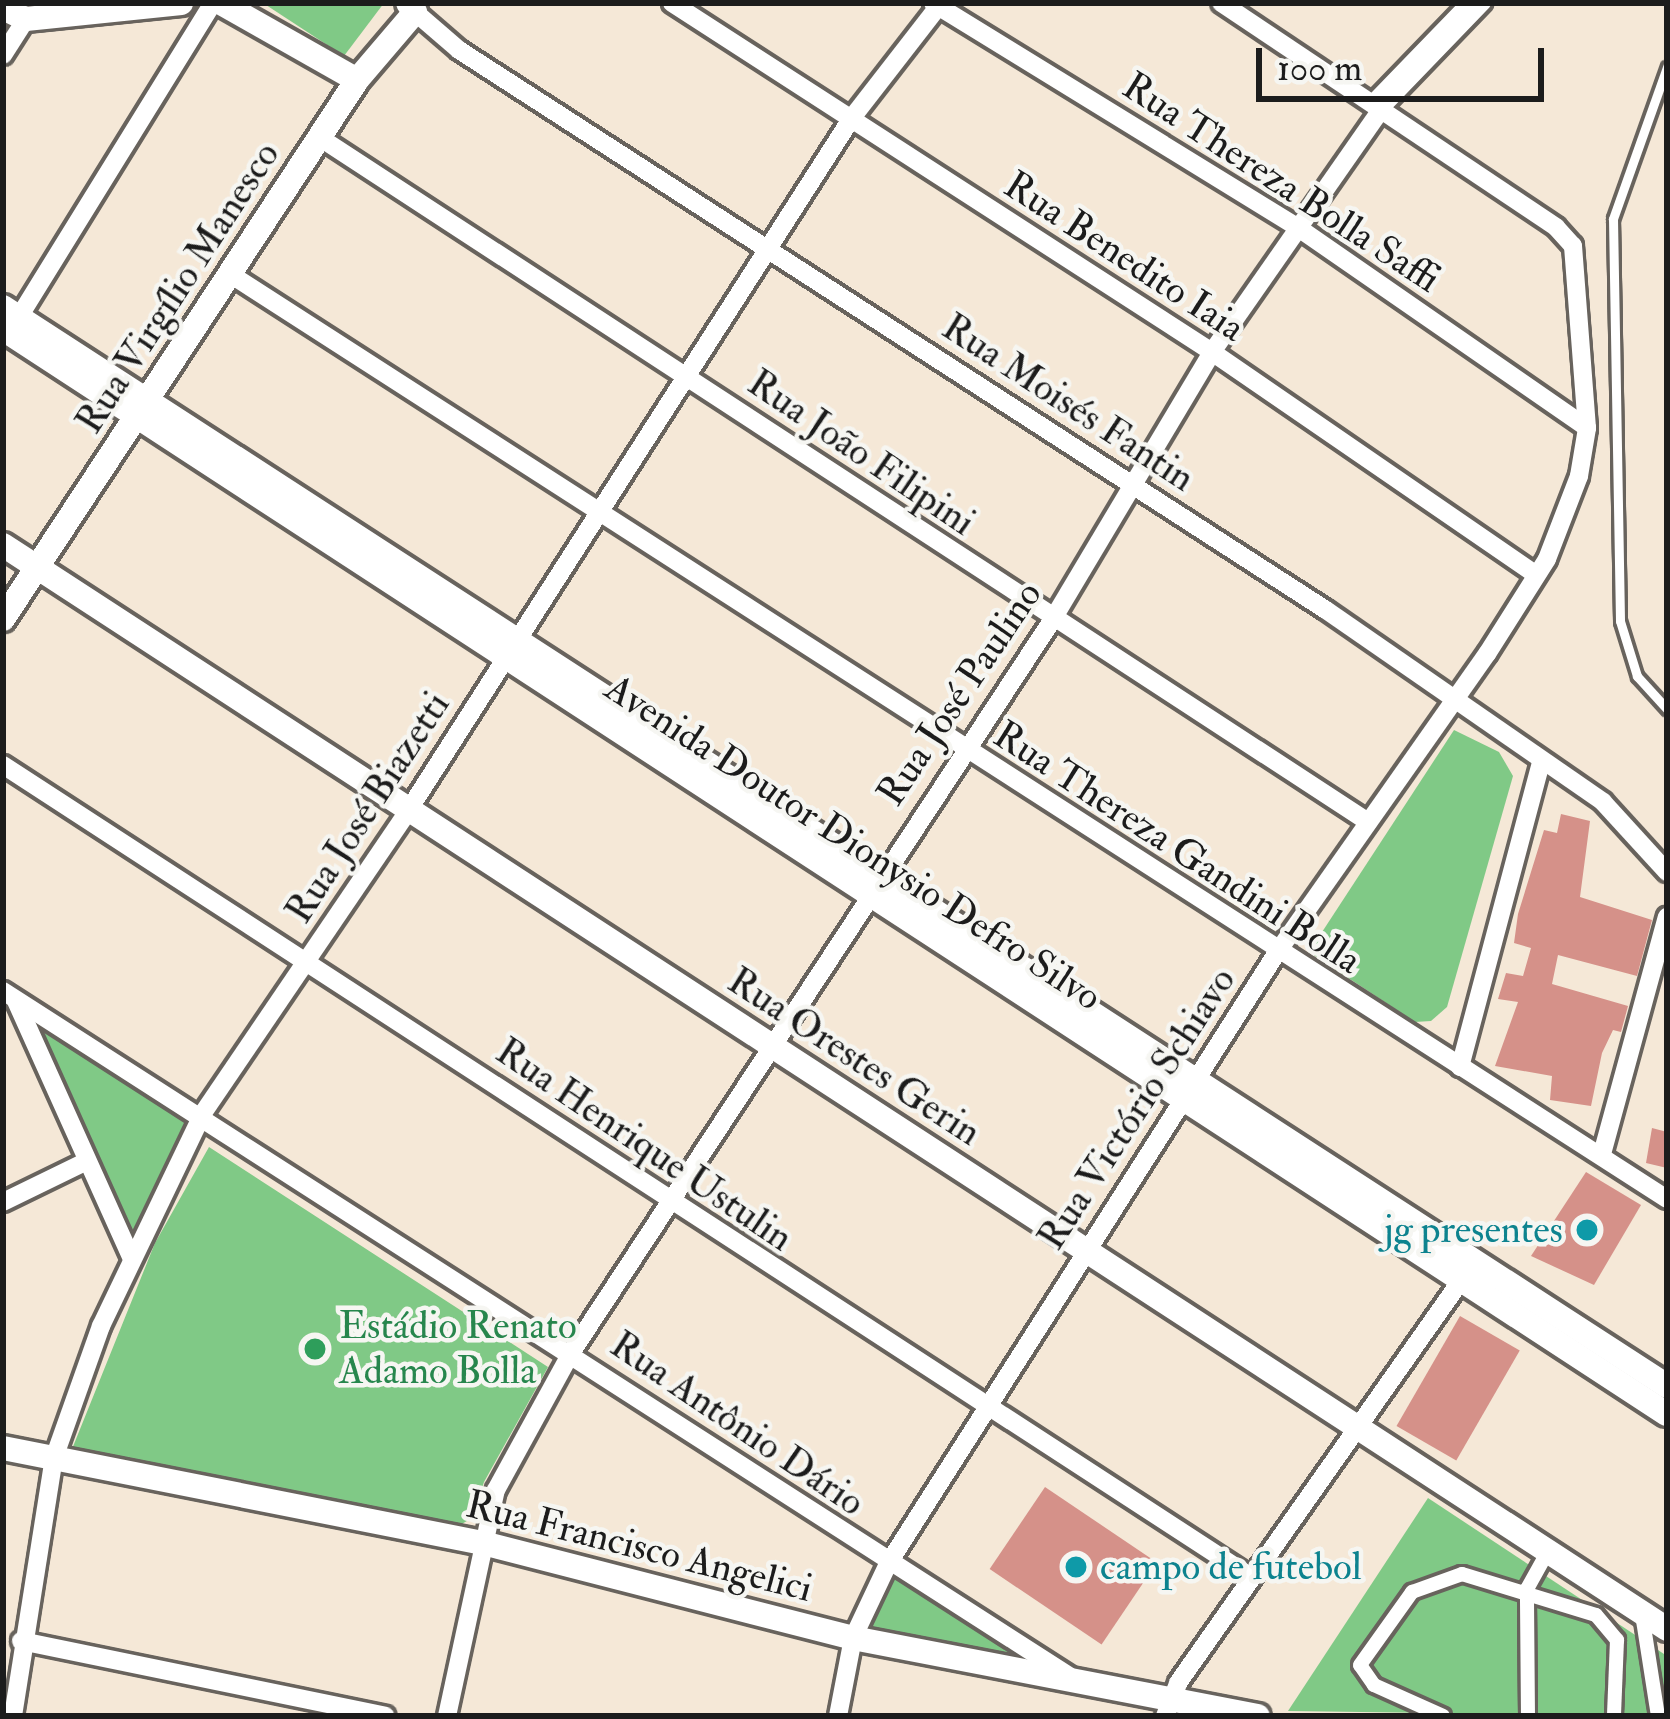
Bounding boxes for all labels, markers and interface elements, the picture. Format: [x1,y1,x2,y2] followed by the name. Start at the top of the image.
[1262,24,1550,98] scale bar
[1277,46,1362,91] text: 100 m
[1114,63,1448,303] street label: Rua Thereza Bolla Saffi
[66,133,290,443] street label: Rua Virgílio Manesco
[995,162,1253,352] street label: Rua Benedito Iaia
[933,304,1203,502] street label: Rua Moisés Fantin
[738,360,984,546] street label: Rua João Filipini
[868,573,1052,815] street label: Rua José Paulino
[596,665,1110,1021] street label: Avenida Doutor Dionysio Defro Silvo
[276,684,460,932] street label: Rua José Biazetti
[984,712,1370,984] street label: Rua Thereza Gandini Bolla
[719,958,989,1156] street label: Rua Orestes Gerin
[1028,959,1246,1259] street label: Rua Victório Schiavo
[487,1028,801,1262] street label: Rua Henrique Ustulin
[1385,1207,1563,1253] place label: jg presentes
[1574,1217,1600,1243] marker: jg presentes
[339,1304,577,1395] place label: Estádio Renato Adamo Bolla
[601,1322,873,1526] street label: Rua Antônio Dário
[302,1336,328,1362] marker: Estádio Renato Adamo Bolla
[461,1481,817,1613] street label: Rua Francisco Angelici
[1100,1544,1362,1590] place label: campo de futebol
[1063,1554,1089,1580] marker: campo de futebol

